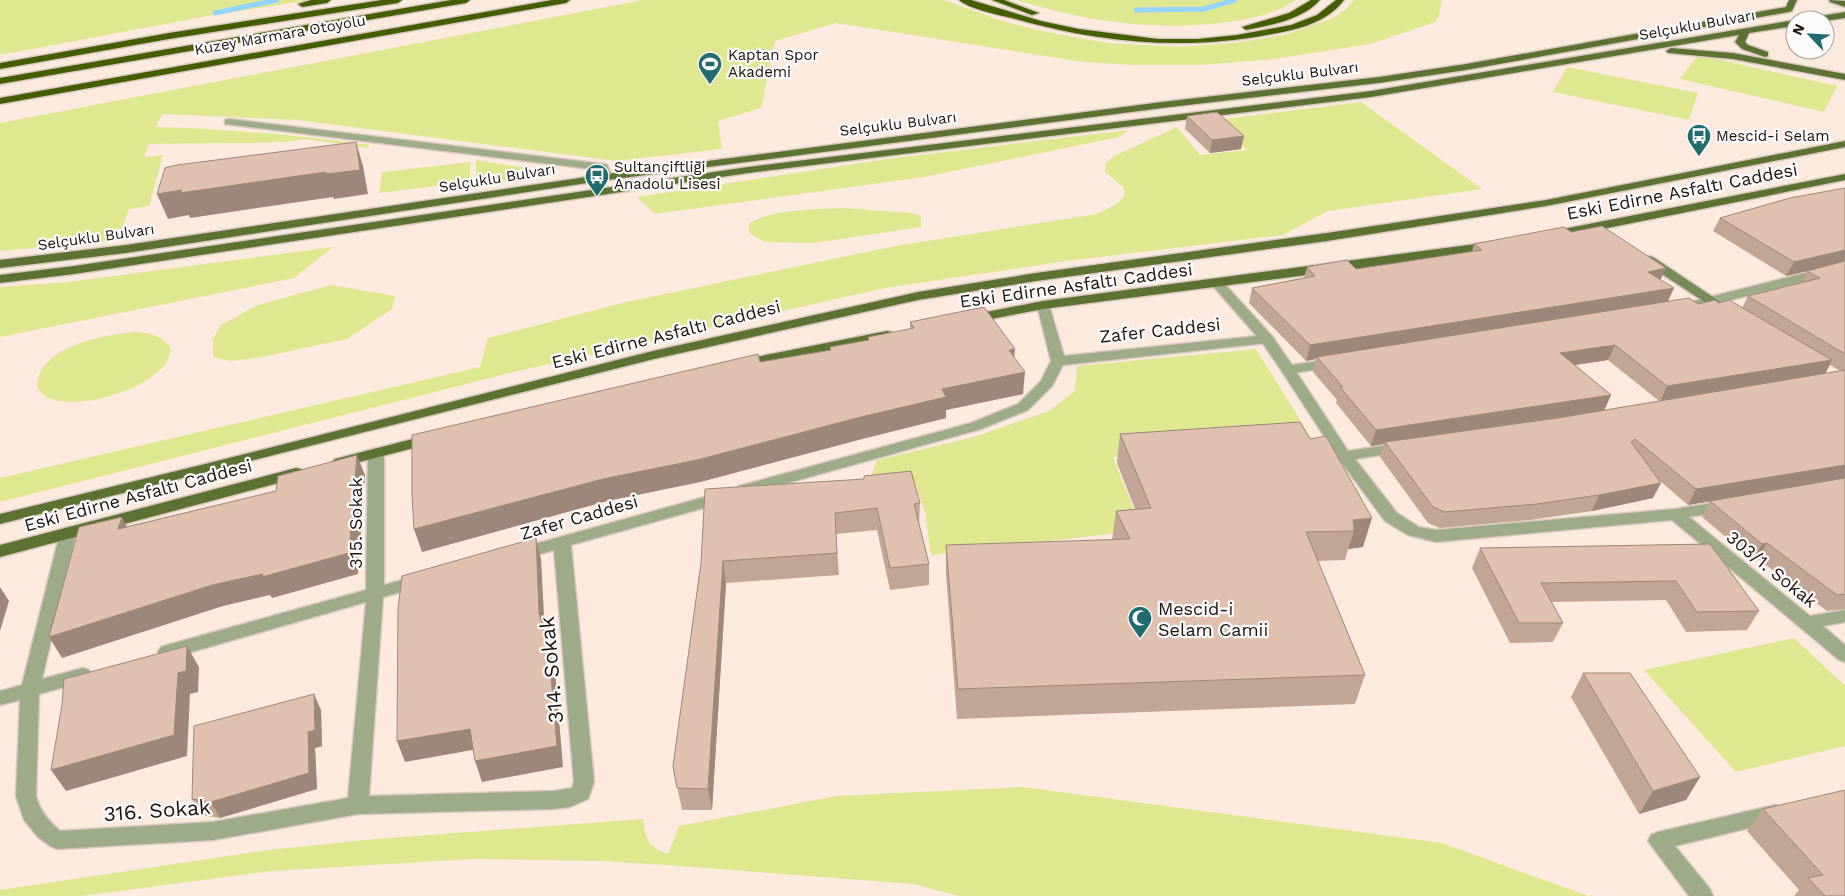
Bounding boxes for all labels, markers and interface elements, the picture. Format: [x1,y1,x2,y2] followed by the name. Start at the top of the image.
[1638,6,1756,44] street label: Selçuklu Bulvarı
[1785,10,1835,60] north arrow
[193,11,367,59] street label: Kuzey Marmara Otoyolu
[1789,21,1808,38] text: N
[728,46,819,81] place label: Kaptan Spor Akademi
[697,51,723,85] sports icon: Kaptan Spor Akademi
[1241,58,1359,90] street label: Selçuklu Bulvarı
[839,108,957,140] street label: Selçuklu Bulvarı
[1686,123,1712,157] bus stop icon: Mescid-i Selam
[1716,127,1829,145] place label: Mescid-i Selam
[614,158,720,193] place label: Sultançiftliği Anadolu Lisesi
[1565,158,1799,224] street label: Eski Edirne Asfaltı Caddesi
[438,160,556,196] street label: Selçuklu Bulvarı
[584,163,610,197] bus stop icon: Sultançiftliği Anadolu Lisesi
[37,220,155,254] street label: Selçuklu Bulvarı
[958,258,1194,312] street label: Eski Edirne Asfaltı Caddesi
[549,295,783,373] street label: Eski Edirne Asfaltı Caddesi
[1098,313,1222,347] street label: Zafer Caddesi
[22,454,254,536] street label: Eski Edirne Asfaltı Caddesi
[345,477,366,569] street label: 315. Sokak
[518,490,640,544] street label: Zafer Caddesi
[1722,526,1822,612] street label: 303/1. Sokak
[1158,598,1268,640] place label: Mescid-i Selam Camii
[1127,605,1153,639] mosque icon: Mescid-i Selam Camii
[534,615,568,725] street label: 314. Sokak
[103,794,212,826] street label: 316. Sokak

